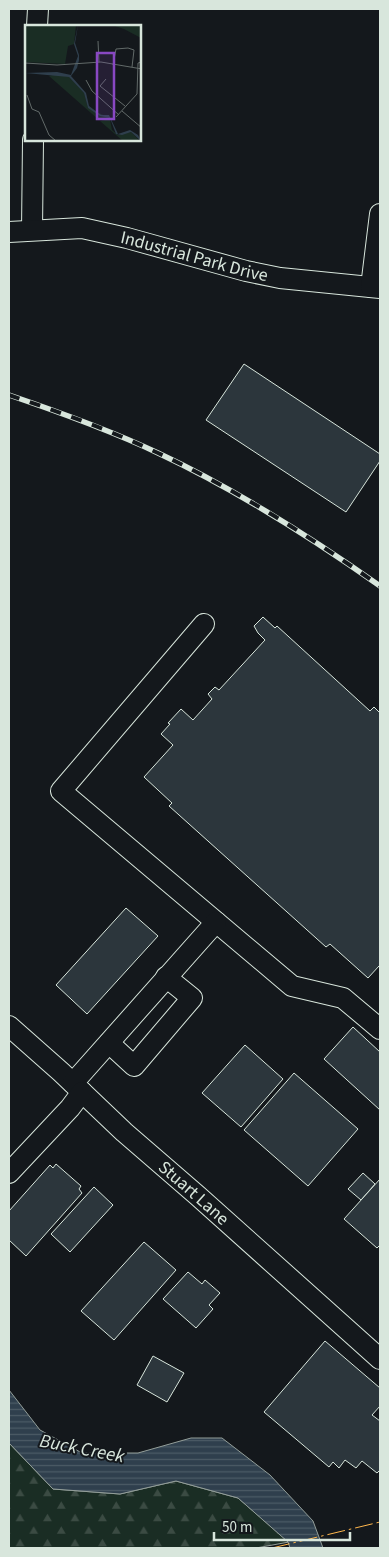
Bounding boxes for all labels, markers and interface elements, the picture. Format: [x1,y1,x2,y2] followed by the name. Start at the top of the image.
[25,25,141,141] inset map
[118,224,270,288] street label: Industrial Park Drive
[153,1155,235,1231] street label: Stuart Lane
[37,1428,128,1471] water label: Buck Creek
[214,1510,350,1542] scale bar
[222,1517,252,1538] text: 50 m

